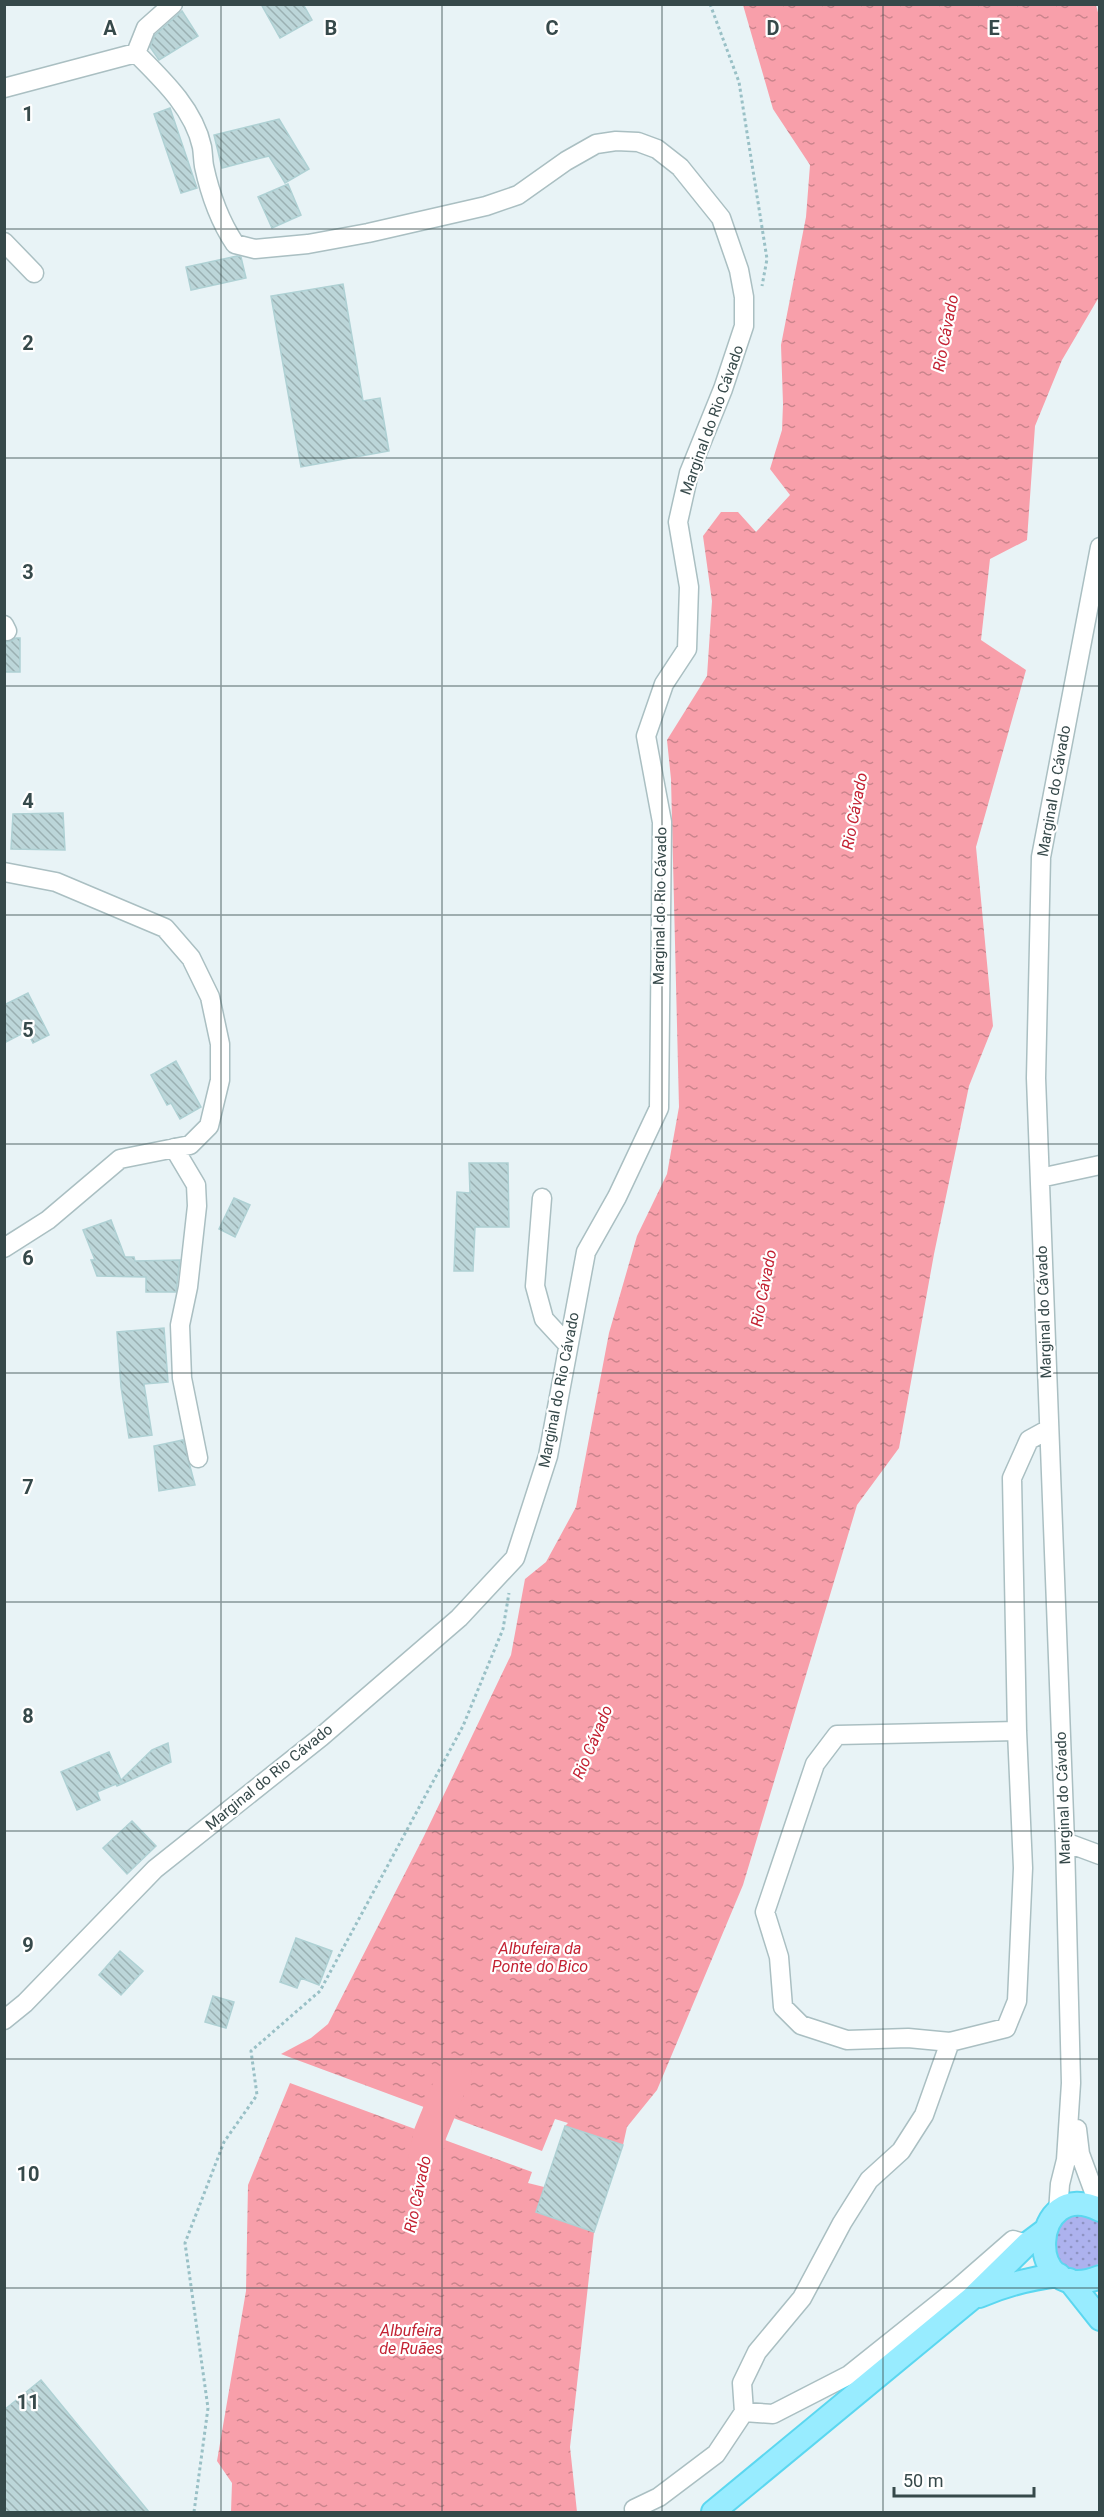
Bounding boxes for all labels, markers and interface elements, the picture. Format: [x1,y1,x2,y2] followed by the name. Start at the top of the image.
[103,16,117,40] text: A
[325,16,337,40] text: B
[545,16,559,40] text: C
[767,16,780,40] text: D
[988,16,1000,40] text: E
[22,102,34,126] text: 1
[929,293,962,373] water label: Rio Cávado
[22,331,34,355] text: 2
[677,343,747,497] street label: Marginal do Rio Cávado
[22,560,34,584] text: 3
[1034,724,1074,858] street label: Marginal do Cávado
[838,771,871,851] water label: Rio Cávado
[22,789,34,813] text: 4
[650,827,670,985] street label: Marginal do Rio Cávado
[22,1018,34,1042] text: 5
[1033,1245,1055,1379] street label: Marginal do Cávado
[22,1246,34,1270] text: 6
[747,1248,780,1328] water label: Rio Cávado
[535,1311,583,1469] street label: Marginal do Rio Cávado
[22,1475,34,1499] text: 7
[568,1702,616,1782] water label: Rio Cávado
[22,1704,34,1728] text: 8
[202,1720,336,1834] street label: Marginal do Rio Cávado
[1052,1731,1074,1865] street label: Marginal do Cávado
[22,1933,34,1957] text: 9
[492,1939,588,1976] water label: Albufeira da Ponte do Bico
[400,2154,435,2234] water label: Rio Cávado
[17,2162,39,2186] text: 10
[379,2321,443,2358] water label: Albufeira de Ruães
[17,2390,39,2414] text: 11
[894,2460,1034,2498] scale bar
[903,2470,943,2491] text: 50 m

